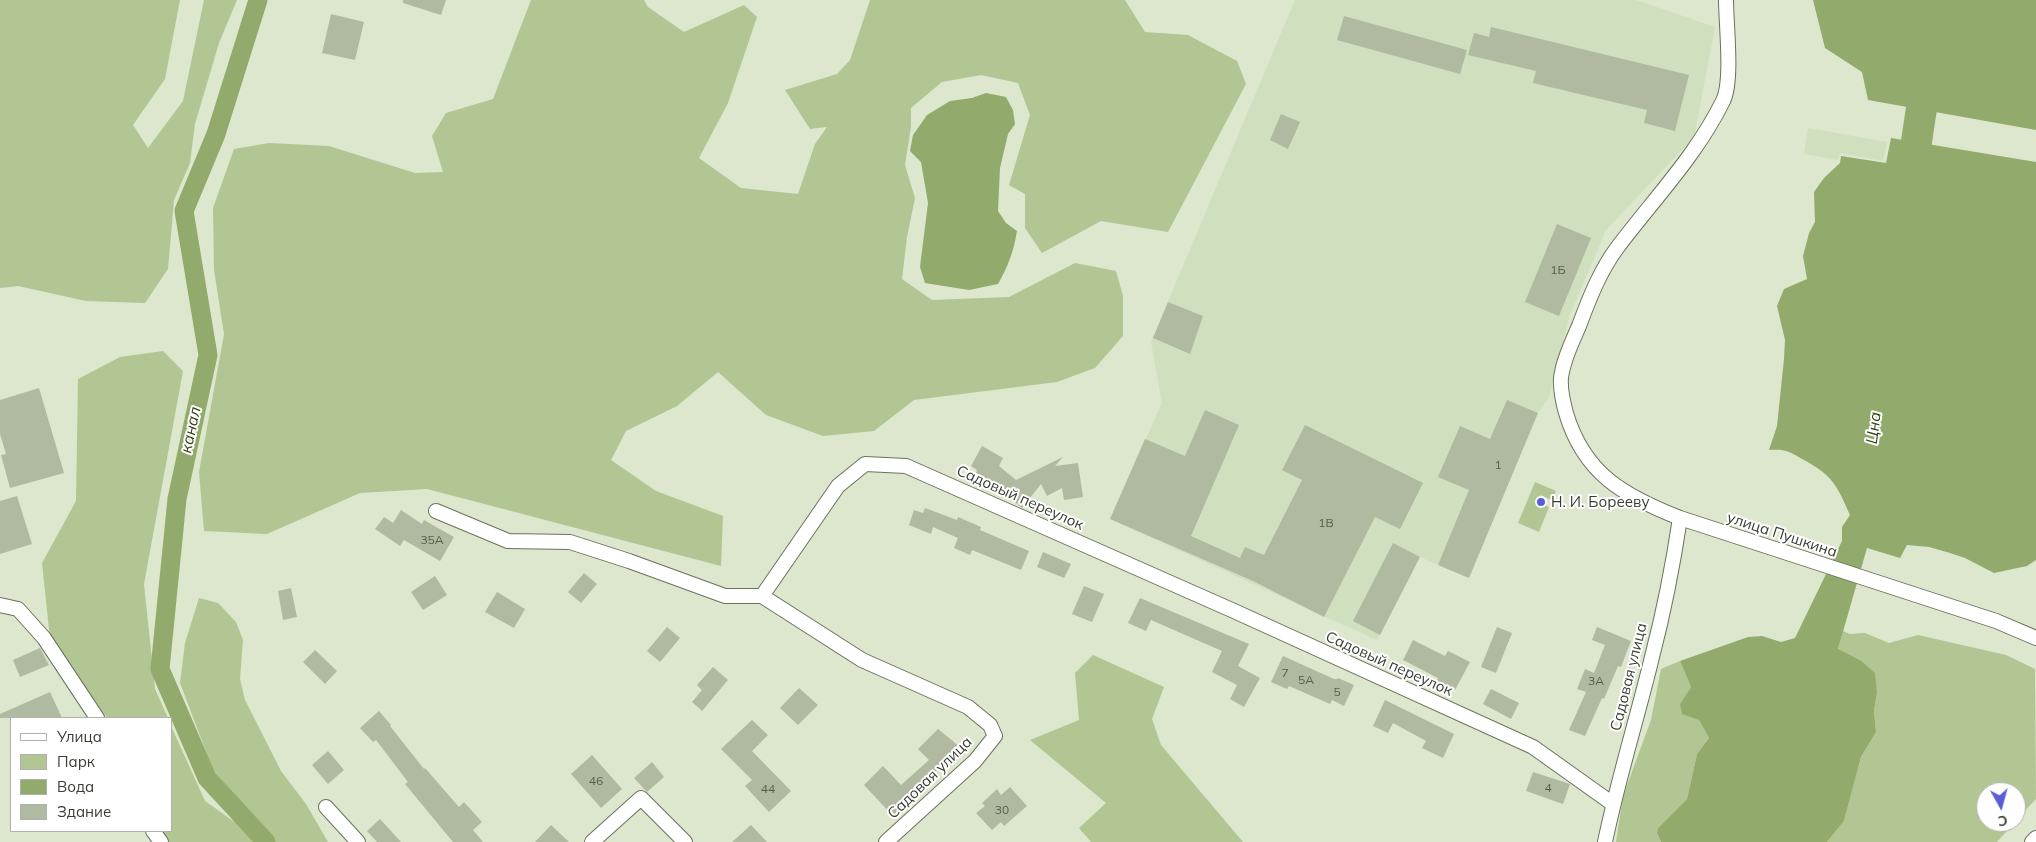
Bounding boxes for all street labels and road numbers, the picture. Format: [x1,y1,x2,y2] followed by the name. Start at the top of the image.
[954,462,1086,534] street label: Садовый переулок
[1725,509,1839,561] street label: улица Пушкина
[1607,621,1651,733] street label: Садовая улица
[1323,628,1455,700] street label: Садовый переулок
[884,733,976,823] street label: Садовая улица

